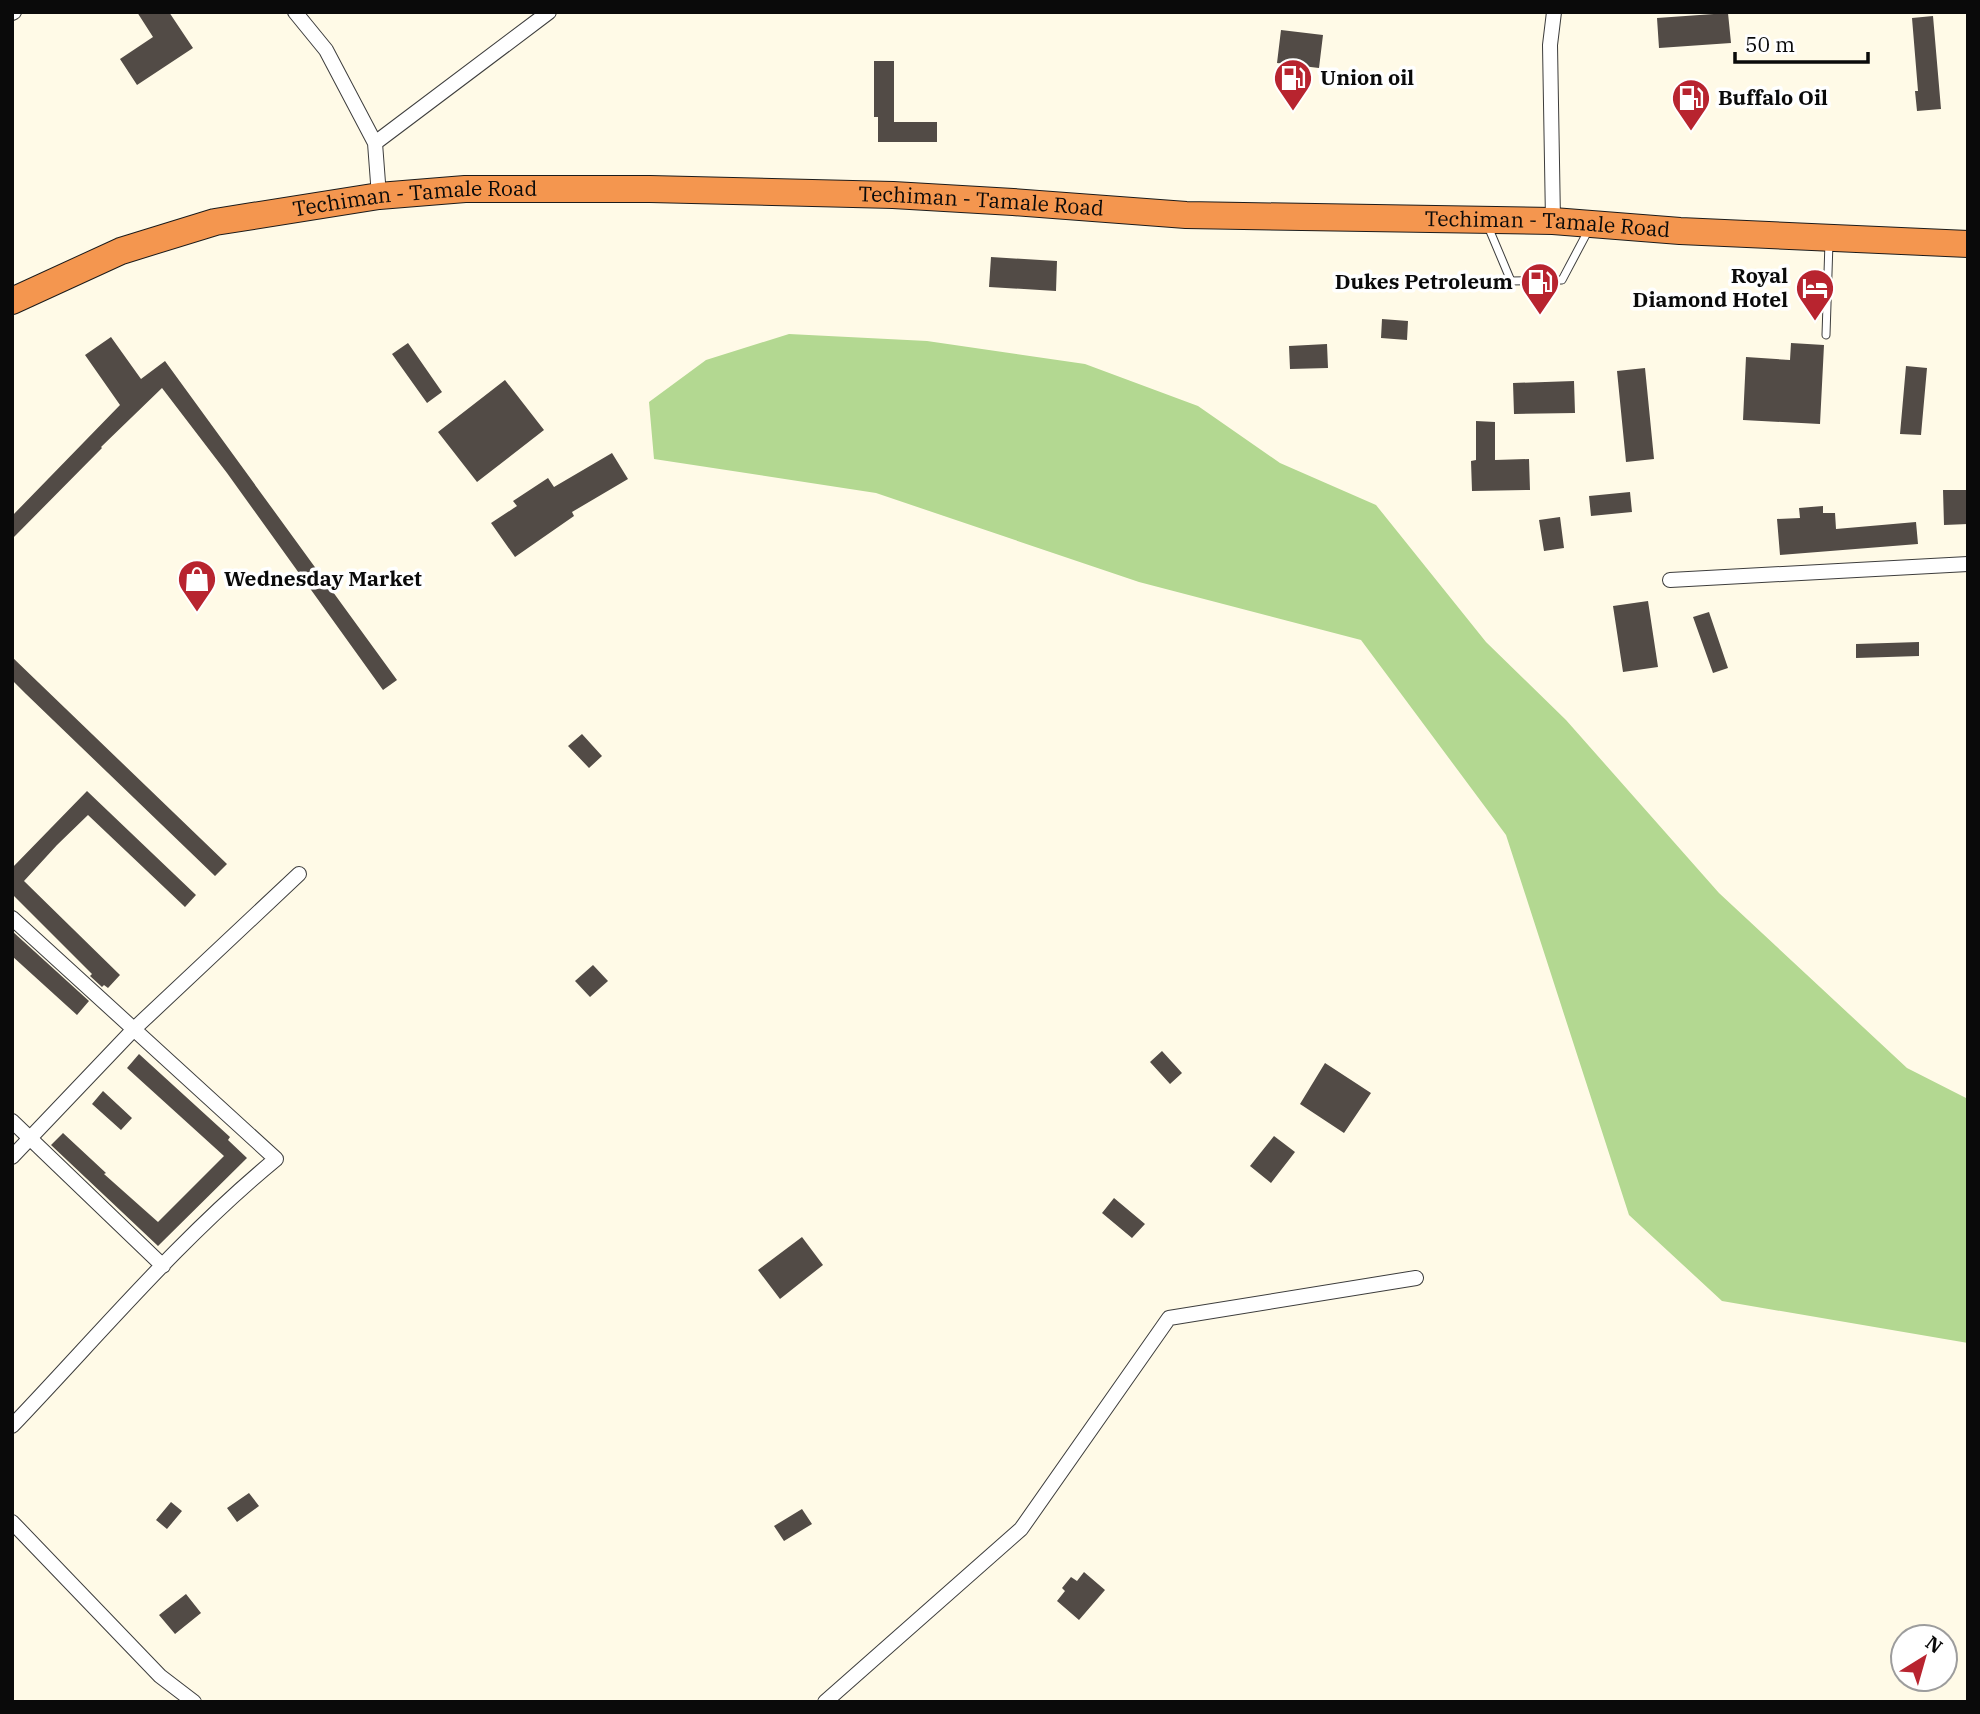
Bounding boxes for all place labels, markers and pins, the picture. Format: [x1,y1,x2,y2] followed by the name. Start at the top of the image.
[1272,57,1314,112] fuel station icon: Union oil
[1320,63,1414,91] place label: Union oil
[1670,77,1712,132] fuel station icon: Buffalo Oil
[1718,83,1828,111] place label: Buffalo Oil
[1519,261,1561,316] fuel station icon: Dukes Petroleum
[1633,261,1788,313] place label: Royal Diamond Hotel
[1335,267,1513,295] place label: Dukes Petroleum
[1794,267,1836,322] hotel icon: Royal Diamond Hotel
[176,558,218,613] shop icon: Wednesday Market
[224,564,422,592] place label: Wednesday Market

